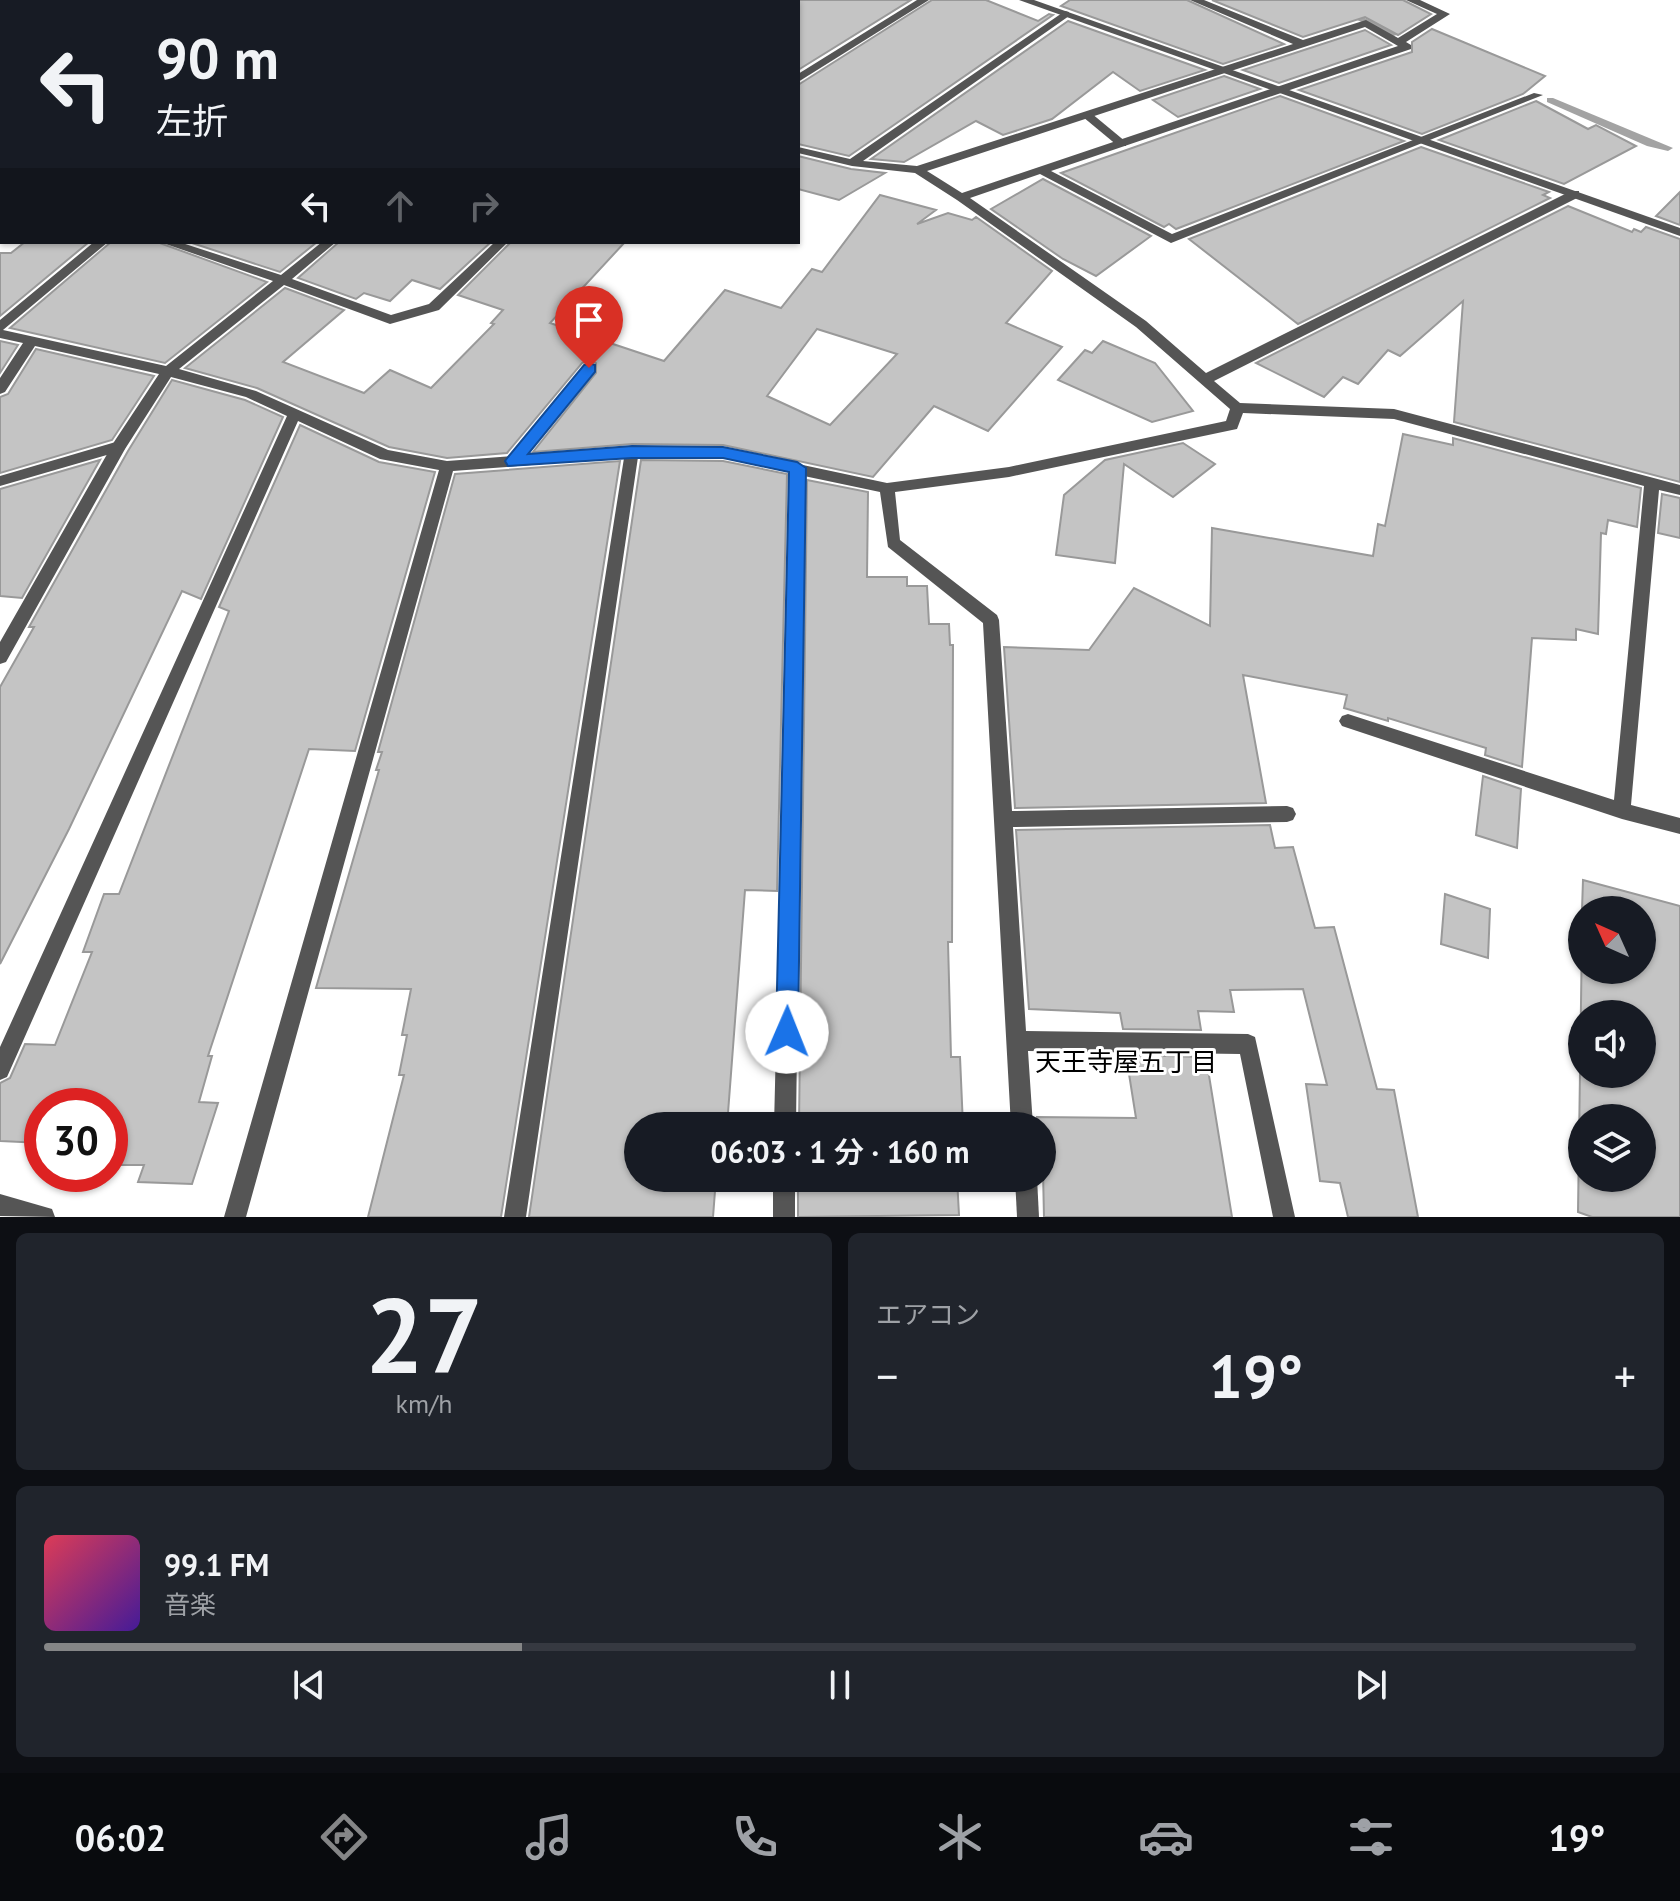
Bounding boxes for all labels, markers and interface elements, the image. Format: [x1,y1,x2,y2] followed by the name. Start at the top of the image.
[156,22,279,94] text: 90 m
[24,32,128,136] icon: left
[156,97,228,144] text: 左折
[294,184,338,228] icon: left
[378,184,422,228] icon: ahead
[462,184,506,228] icon: right
[555,286,623,368] pin
[567,298,611,342] icon: arrive
[1568,896,1656,984] north arrow
[1568,896,1656,1192] map controls
[745,990,829,1074] position arrow
[1568,1000,1656,1088] button: sound
[1035,1045,1217,1078] district label: 天王寺屋五丁目
[24,1088,128,1192] speed limit sign: 30
[1568,1104,1656,1192] button: layers
[710,1132,970,1171] text: 06:03 · 1 分 · 160 m
[365,1267,483,1402] text: 27
[876,1298,980,1331] text: エアコン
[1209,1337,1303,1415] text: 19°
[876,1347,898,1404] text: −
[1614,1347,1636,1404] text: +
[396,1387,453,1420] text: km/h
[164,1545,269,1584] text: 99.1 FM
[164,1588,216,1621] text: 音楽
[287,1663,331,1707] icon: previous
[818,1663,862,1707] icon: pause
[1349,1663,1393,1707] icon: next
[316,1809,372,1865] icon: directions
[521,1809,577,1865] icon: music
[727,1809,783,1865] icon: phone
[932,1809,988,1865] icon: climate
[1138,1809,1194,1865] icon: car
[1343,1809,1399,1865] icon: filters
[75,1814,166,1861] text: 06:02
[1549,1814,1605,1861] text: 19°

